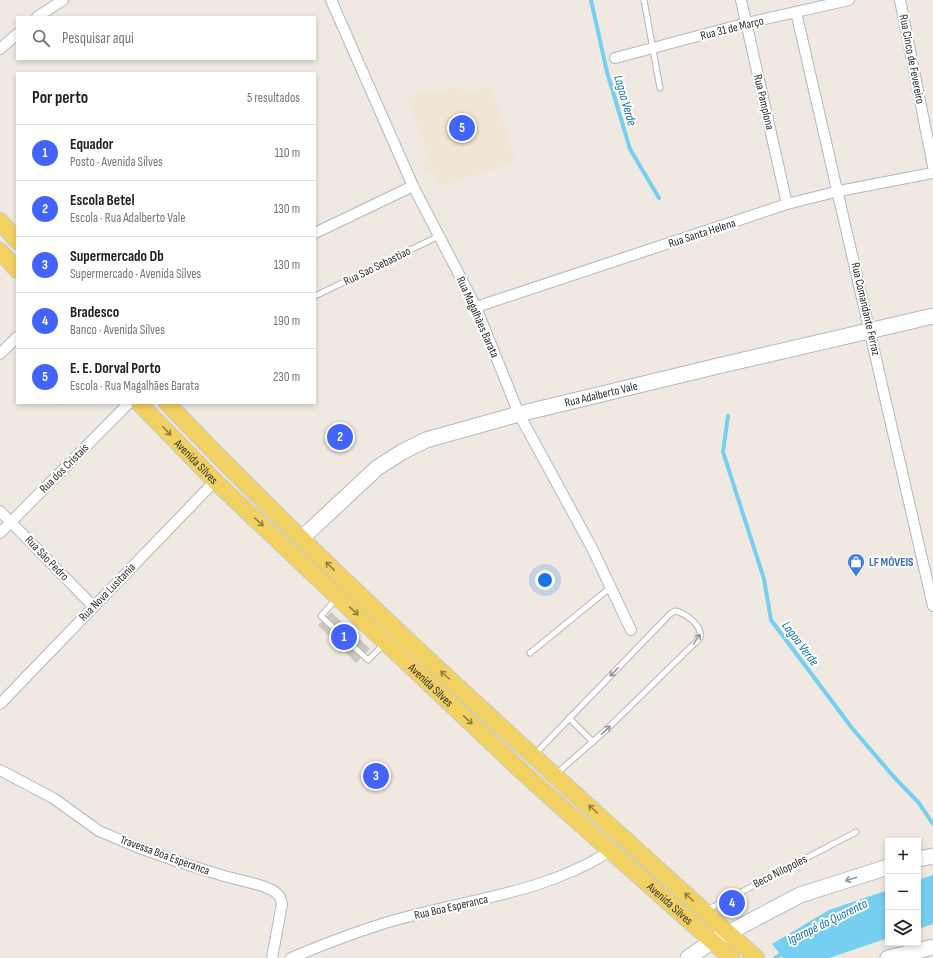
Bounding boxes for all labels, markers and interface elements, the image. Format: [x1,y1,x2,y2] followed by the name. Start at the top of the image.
[699,13,765,44] street label: Rua 31 de Março
[895,13,928,105] street label: Rua Cinco de Fevereiro
[16,16,316,60] search box
[30,27,52,49] icon: search
[62,29,134,48] text: Pesquisar aqui
[610,73,640,127] water label: Lagoa Verde
[750,73,777,132] street label: Rua Pamplona
[32,88,88,108] text: Por perto
[247,90,300,106] text: 5 resultados
[449,113,475,143] pin: 5
[70,135,113,154] text: Equador
[42,145,48,161] text: 1
[275,145,300,161] text: 110 m
[70,154,163,170] text: Posto · Avenida Silves
[70,191,134,210] text: Escola Betel
[42,201,48,217] text: 2
[274,201,300,217] text: 130 m
[70,210,185,226] text: Escola · Rua Adalberto Vale
[667,215,738,251] street label: Rua Santa Helena
[341,244,413,289] street label: Rua Sao Sebastiao
[70,247,164,266] text: Supermercado Db
[42,257,48,273] text: 3
[274,257,300,273] text: 130 m
[847,261,884,358] street label: Rua Comandante Ferraz
[70,266,201,282] text: Supermercado · Avenida Silves
[453,274,502,360] street label: Rua Magalhães Barata
[70,303,119,322] text: Bradesco
[42,313,48,329] text: 4
[273,313,300,329] text: 190 m
[70,322,165,338] text: Banco · Avenida Silves
[70,359,161,378] text: E. E. Dorval Porto
[42,369,48,385] text: 5
[273,369,300,385] text: 230 m
[70,378,199,394] text: Escola · Rua Magalhães Barata
[563,379,639,411] street label: Rua Adalberto Vale
[327,422,353,452] pin: 2
[162,426,171,436] one-way arrow
[170,436,221,488] street label: Avenida Silves
[36,440,92,496] street label: Rua dos Cristais
[254,518,264,527] one-way arrow
[21,533,72,584] street label: Rua São Pedro
[846,552,866,577] shop icon: LF MÓVEIS
[869,555,914,570] place label: LF MÓVEIS
[76,560,139,625] street label: Rua Nova Lusitania
[326,562,336,571] one-way arrow
[535,570,555,590] your location
[349,607,359,616] one-way arrow
[778,618,822,669] water label: Lagoa Verde
[331,622,357,652] pin: 1
[693,633,701,644] one-way arrow
[404,660,456,710] street label: Avenida Silves
[609,667,619,677] one-way arrow
[440,670,450,679] one-way arrow
[463,716,473,725] one-way arrow
[600,726,610,735] one-way arrow
[363,761,389,791] pin: 3
[588,804,598,814] one-way arrow
[118,832,212,879] street label: Travessa Boa Esperanca
[885,838,921,946] map controls
[885,838,921,874] button: +
[751,851,810,891] street label: Beco Nilopoles
[885,874,921,910] button: −
[845,876,858,883] one-way arrow
[643,879,696,928] street label: Avenida Silves
[719,888,745,918] pin: 4
[413,892,490,923] street label: Rua Boa Esperanca
[684,892,694,901] one-way arrow
[785,895,871,948] water label: Igarapé do Quarenta
[885,910,921,946] button: layers

